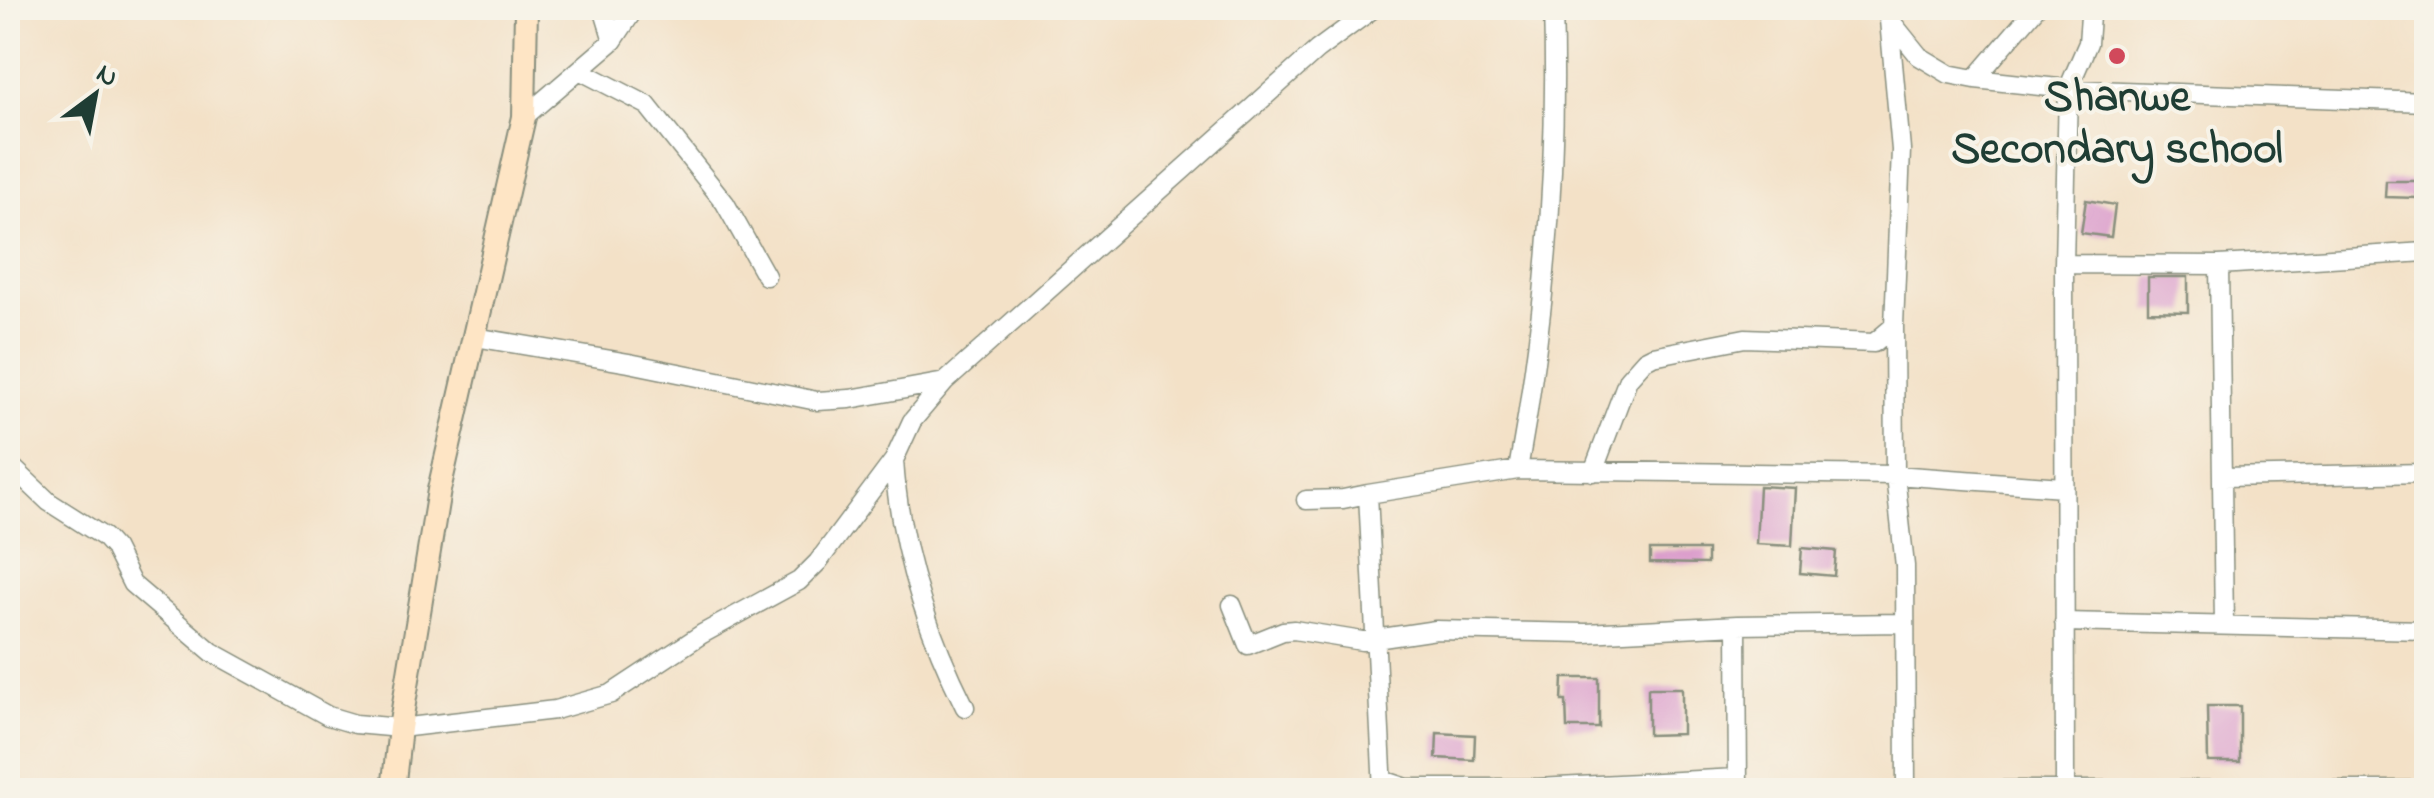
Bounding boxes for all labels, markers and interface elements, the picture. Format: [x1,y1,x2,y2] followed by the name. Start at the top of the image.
[45,45,145,145] north arrow
[2106,45,2128,67] marker: Shanwe Secondary school
[88,54,125,99] text: N
[1951,66,2283,184] place label: Shanwe Secondary school

